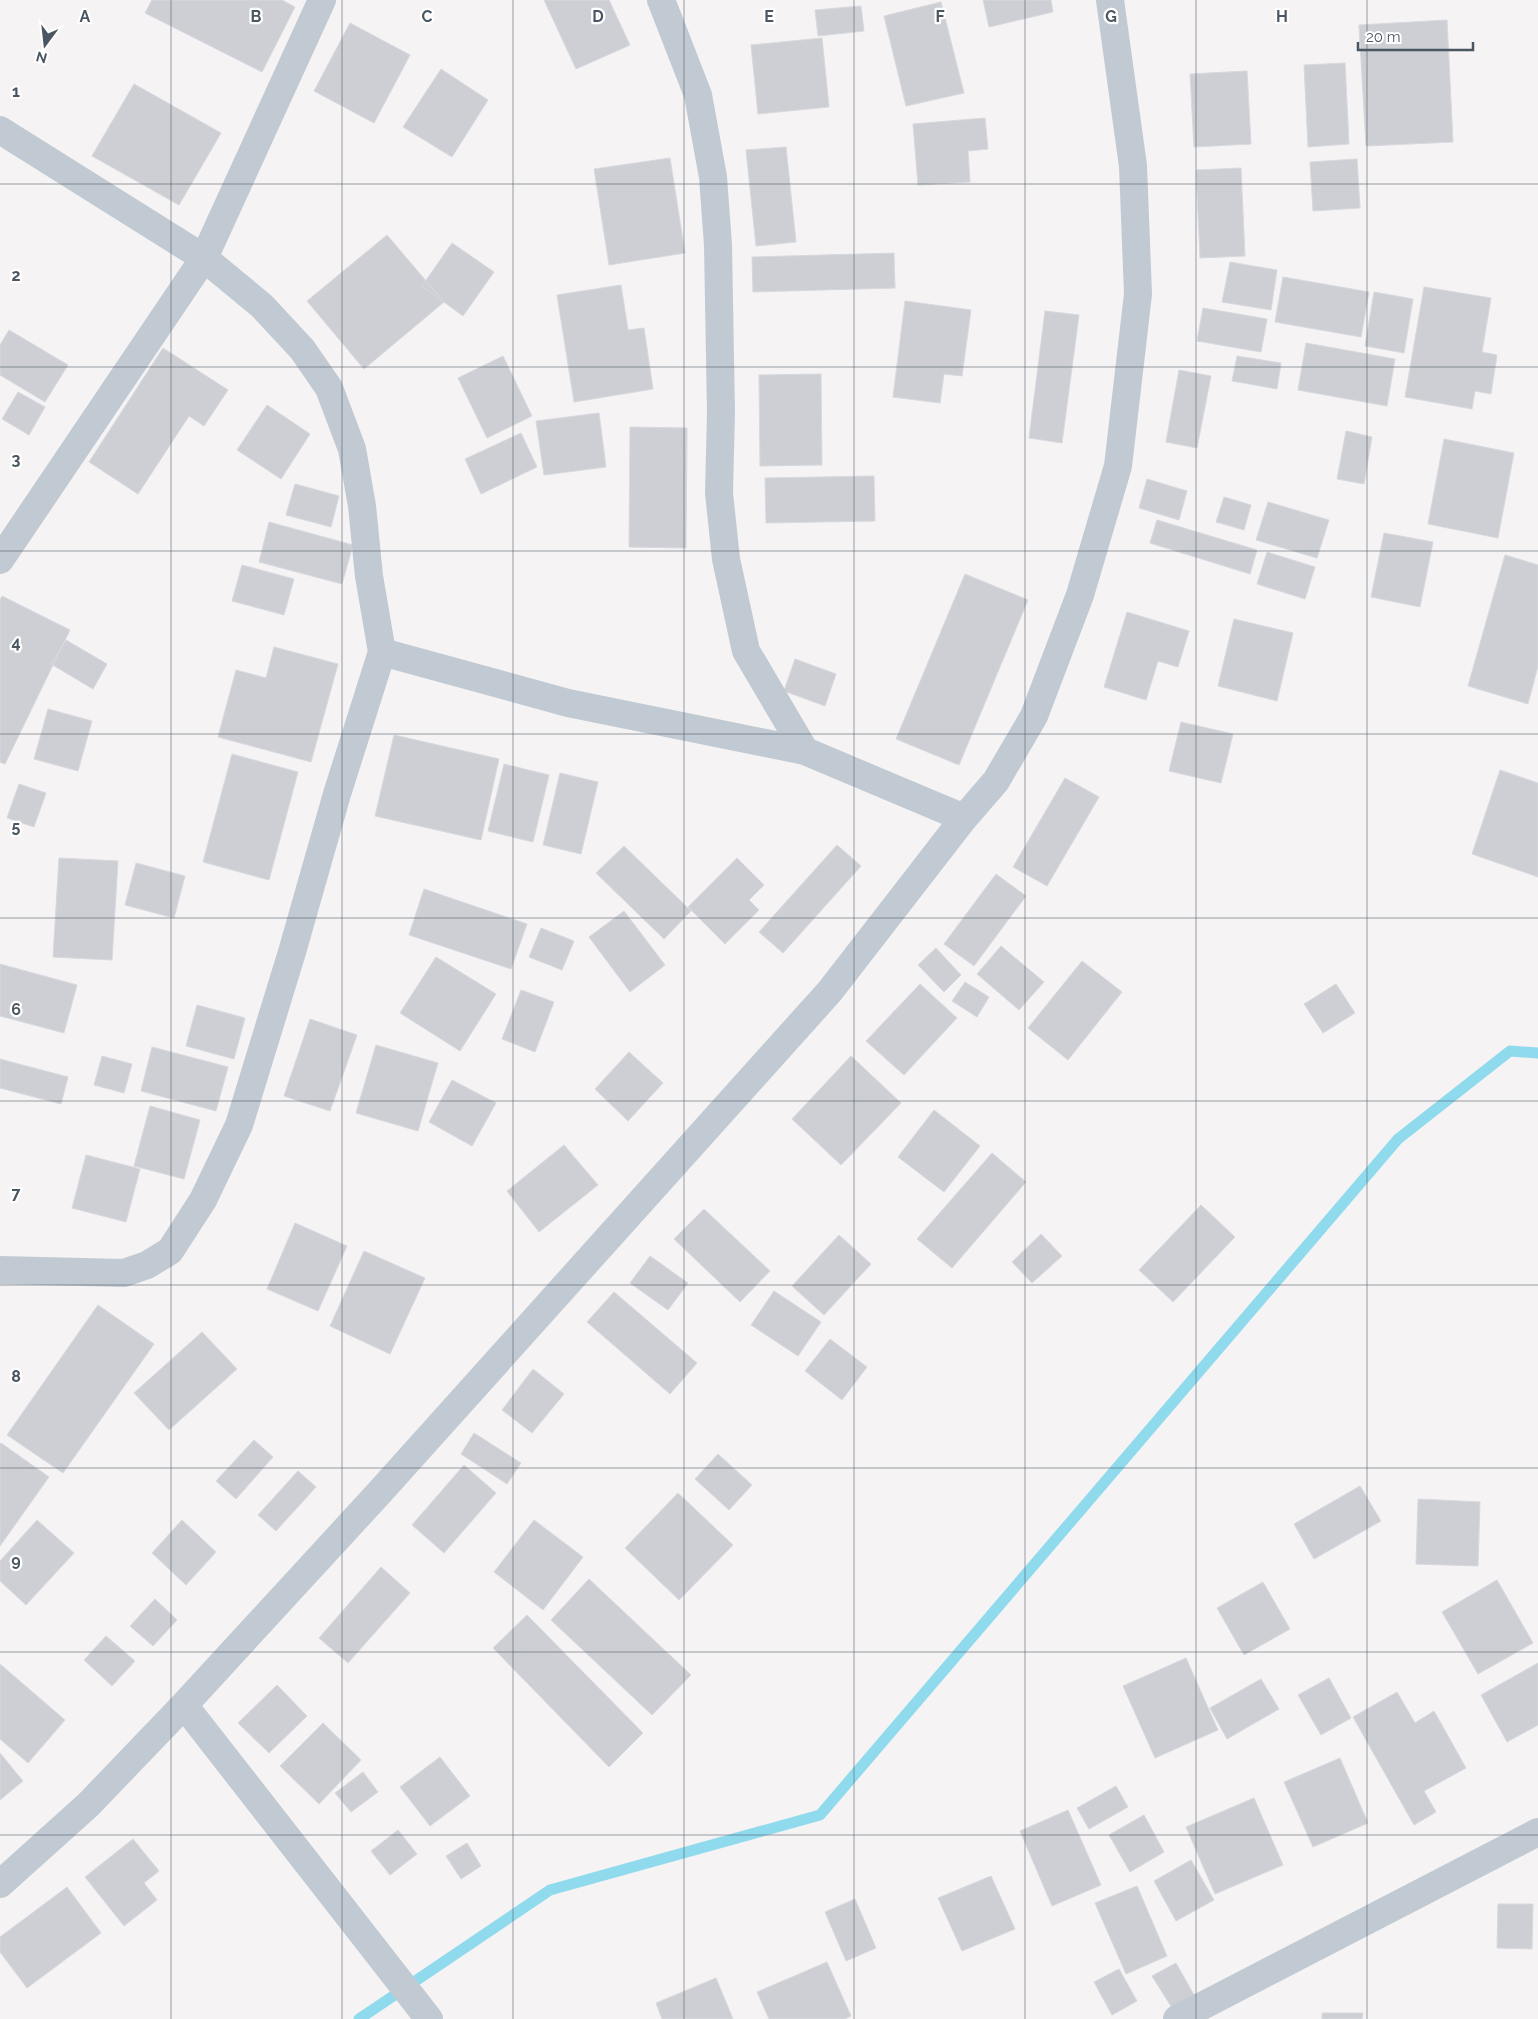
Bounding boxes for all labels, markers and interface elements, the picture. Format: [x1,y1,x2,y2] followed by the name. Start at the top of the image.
[80,7,91,26] text: A
[251,7,262,26] text: B
[422,7,433,26] text: C
[592,7,604,26] text: D
[764,7,774,26] text: E
[935,7,945,26] text: F
[1105,7,1117,26] text: G
[1276,7,1288,26] text: H
[20,20,70,70] north arrow
[1358,20,1473,52] scale bar
[1366,28,1401,46] text: 20 m
[34,48,49,67] text: N
[12,82,20,101] text: 1
[11,266,21,285] text: 2
[12,450,21,469] text: 3
[11,633,21,652] text: 4
[12,817,21,836] text: 5
[11,1000,21,1019] text: 6
[12,1184,21,1203] text: 7
[11,1367,21,1386] text: 8
[11,1551,21,1570] text: 9

